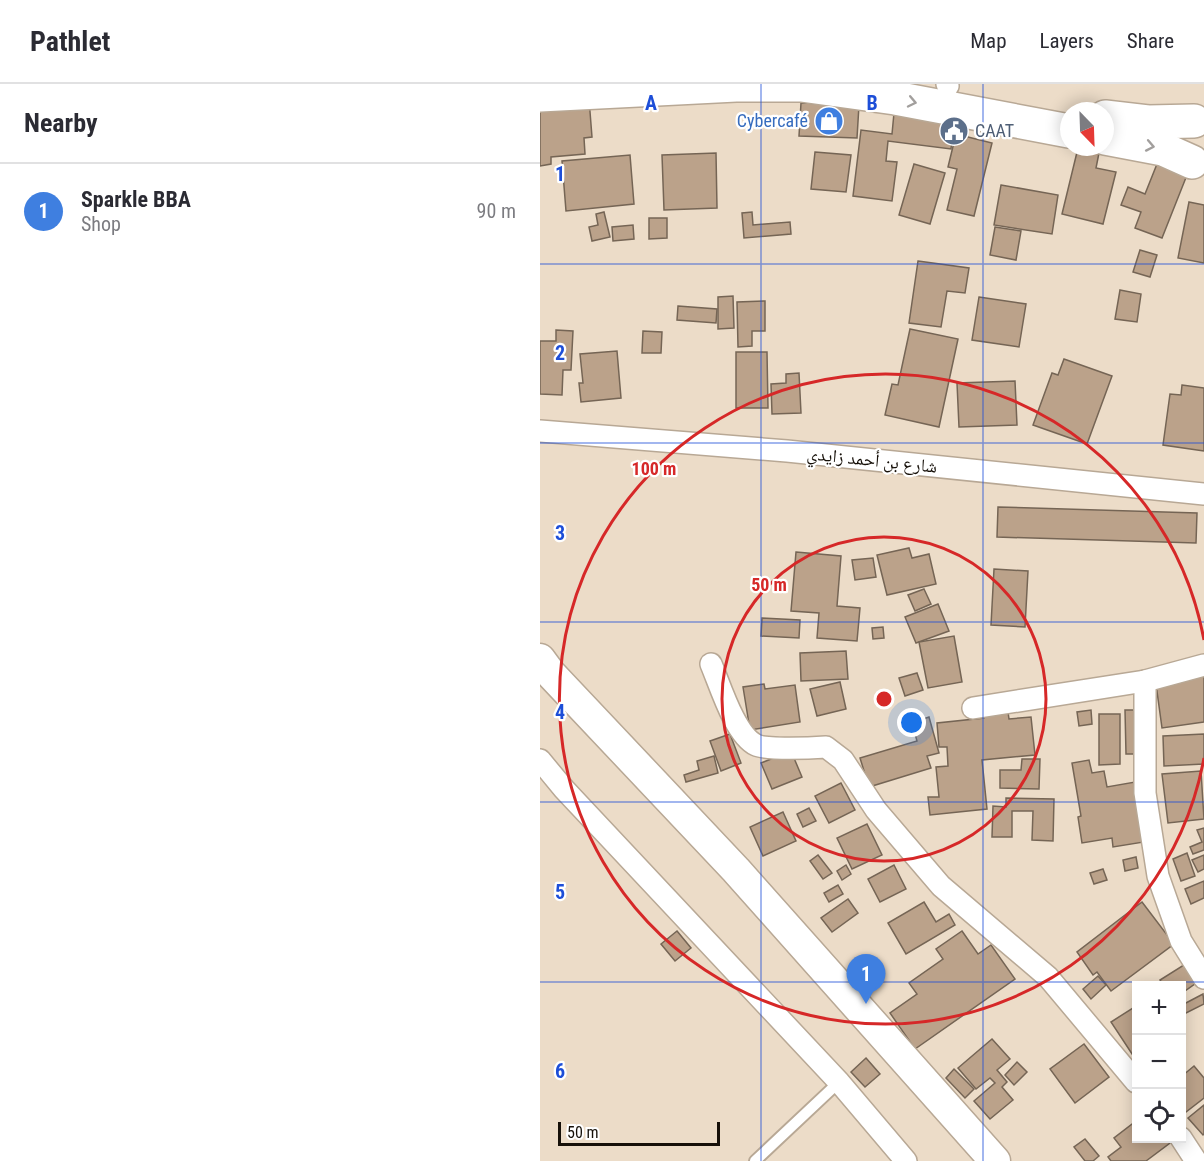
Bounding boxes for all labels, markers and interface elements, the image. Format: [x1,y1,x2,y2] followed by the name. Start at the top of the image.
[30,25,110,58] text: Pathlet
[970,29,1007,53] text: Map
[1040,29,1094,53] text: Layers
[1127,29,1174,53] text: Share
[645,91,657,115] text: A
[866,91,878,115] text: B
[907,95,917,108] one-way arrow
[1060,102,1114,156] north arrow
[813,105,845,137] shop icon: Cybercafé
[24,108,98,138] text: Nearby
[737,110,808,131] place label: Cybercafé
[938,115,970,147] public building icon: CAAT
[975,120,1014,141] place label: CAAT
[1145,139,1155,152] one-way arrow
[555,162,565,186] text: 1
[81,187,191,212] text: Sparkle BBA
[38,199,49,223] text: 1
[477,199,516,223] text: 90 m
[81,212,121,236] text: Shop
[555,341,565,365] text: 2
[805,442,938,481] street label: شارع بن أحمد زايدي
[632,458,676,479] text: 100 m
[555,521,565,545] text: 3
[751,574,787,595] text: 50 m
[874,689,894,709] centre of rings
[555,700,565,724] text: 4
[897,708,926,737] your location
[555,880,565,904] text: 5
[846,954,886,1004] pin: 1
[1132,981,1186,1143] map controls
[1132,981,1186,1035] button: +
[1132,1035,1186,1089] button: −
[555,1059,565,1083] text: 6
[1132,1089,1186,1143] button: locate
[558,1119,720,1146] scale bar
[567,1123,599,1142] text: 50 m

